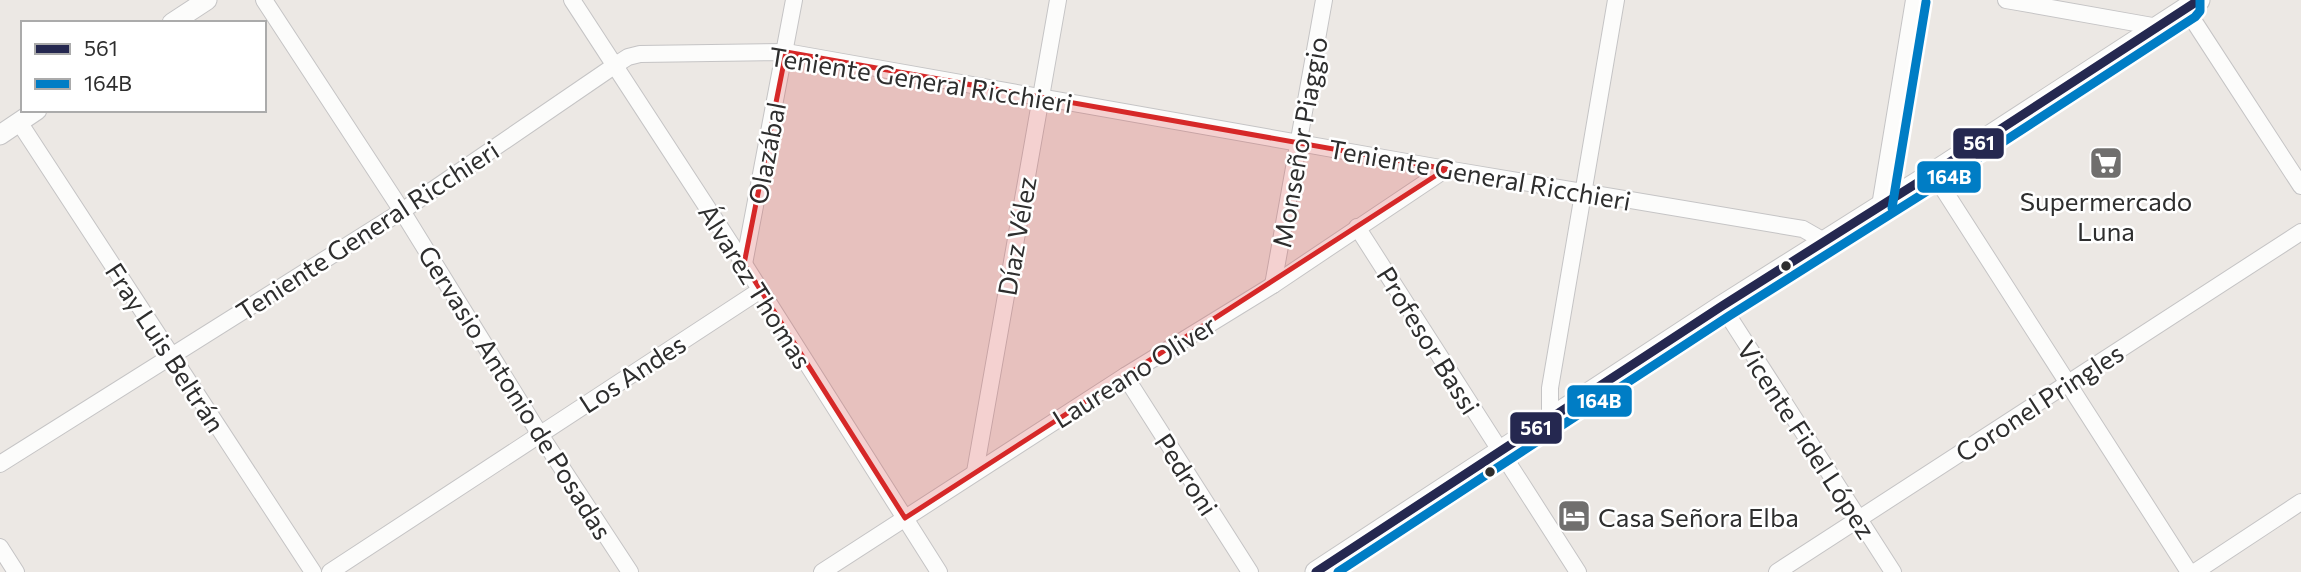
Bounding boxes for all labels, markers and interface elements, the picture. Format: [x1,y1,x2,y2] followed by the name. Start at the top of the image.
[21,21,266,112] legend
[1265,34,1333,250] street label: Monseñor Piaggio
[84,35,118,60] text: 561
[767,40,1075,118] street label: Teniente General Ricchieri
[84,70,132,95] text: 164B
[741,99,791,207] street label: Olazábal
[1952,127,2005,160] line badge: 561
[1963,131,1995,154] text: 561
[1326,132,1634,216] street label: Teniente General Ricchieri
[230,134,504,326] street label: Teniente General Ricchieri
[2087,144,2125,182] supermarket icon: Supermercado Luna
[1916,160,1982,194] line badge: 164B
[1927,165,1971,188] text: 164B
[990,174,1042,298] street label: Díaz Vélez
[2020,185,2192,246] place label: Supermercado Luna
[693,198,819,374] street label: Álvarez Thomas
[413,239,619,545] street label: Gervasio Antonio de Posadas
[100,257,232,437] street label: Fray Luis Beltrán
[1779,259,1793,273] unlabelled marker
[1371,260,1487,420] street label: Profesor Bassi
[1046,308,1222,434] street label: Laureano Oliver
[573,327,691,419] street label: Los Andes
[1731,334,1883,544] street label: Vicente Fidel López
[1949,336,2129,468] street label: Coronel Pringles
[1566,384,1633,418] line badge: 164B
[1577,389,1621,412] text: 164B
[1509,411,1563,445] line badge: 561
[1520,416,1552,439] text: 561
[1149,427,1225,521] street label: Pedroni
[1483,465,1497,479] unlabelled marker
[1555,497,1593,535] hotel icon: Casa Señora Elba
[1598,501,1799,532] place label: Casa Señora Elba

